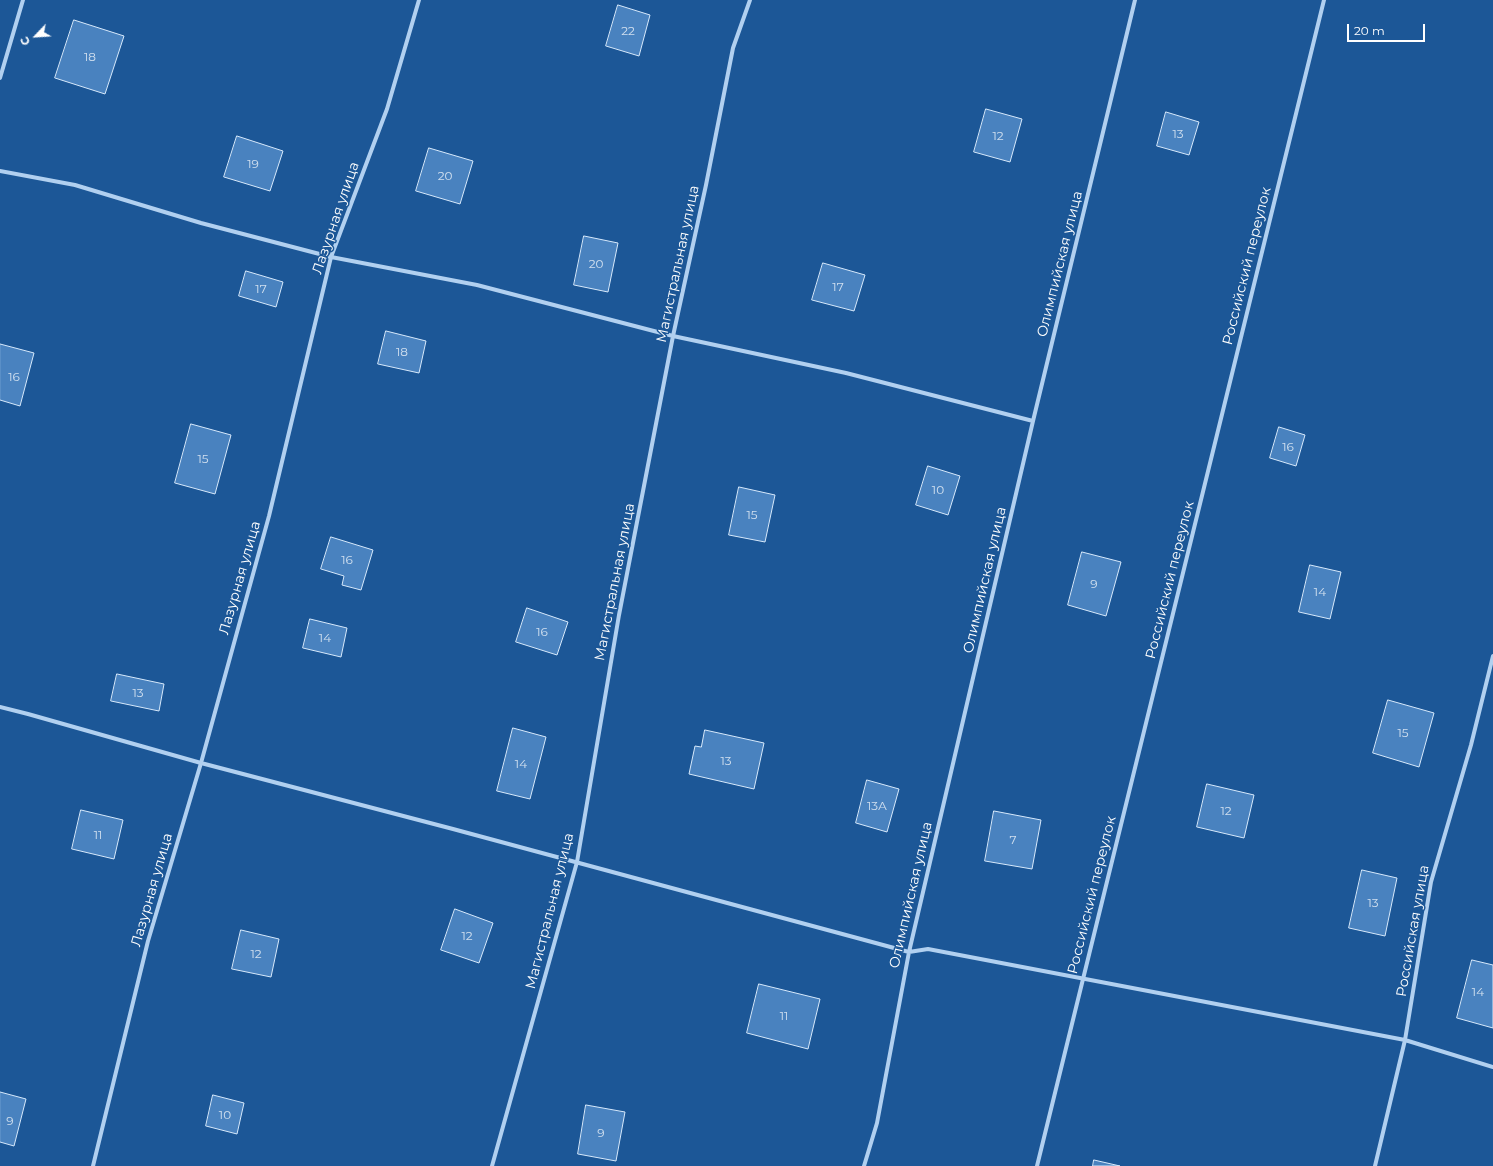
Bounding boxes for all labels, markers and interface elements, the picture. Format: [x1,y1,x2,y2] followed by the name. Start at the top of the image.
[16,16,56,56] north arrow
[1349,16,1427,42] scale bar
[1354,23,1385,38] text: 20 m
[621,24,635,38] house number: 22
[17,34,33,48] text: С
[84,50,96,64] house number: 18
[1172,127,1184,141] house number: 13
[992,129,1004,143] house number: 12
[247,157,259,171] house number: 19
[309,160,363,276] street label: Лазурная улица
[438,169,452,183] house number: 20
[653,184,703,344] street label: Магистральная улица
[1219,185,1275,347] street label: Российский переулок
[1034,189,1086,339] street label: Олимпийская улица
[589,257,603,271] house number: 20
[832,280,844,294] house number: 17
[255,282,267,296] house number: 17
[396,345,408,359] house number: 18
[8,370,20,384] house number: 16
[1282,440,1294,454] house number: 16
[197,452,209,466] house number: 15
[932,483,944,497] house number: 10
[1142,499,1198,661] street label: Российский переулок
[591,502,639,662] street label: Магистральная улица
[960,505,1010,655] street label: Олимпийская улица
[746,508,758,522] house number: 15
[216,519,264,637] street label: Лазурная улица
[341,553,353,567] house number: 16
[1090,577,1098,591] house number: 9
[1314,585,1326,599] house number: 14
[536,625,548,639] house number: 16
[319,631,331,645] house number: 14
[132,686,144,700] house number: 13
[1397,726,1409,740] house number: 15
[720,754,732,768] house number: 13
[515,757,527,771] house number: 14
[867,799,887,813] house number: 13А
[1220,804,1232,818] house number: 12
[1064,814,1120,976] street label: Российский переулок
[886,820,936,970] street label: Олимпийская улица
[94,828,102,842] house number: 11
[128,831,176,949] street label: Лазурная улица
[522,831,578,991] street label: Магистральная улица
[1009,833,1017,847] house number: 7
[1393,864,1433,998] street label: Российская улица
[1367,896,1379,910] house number: 13
[461,929,473,943] house number: 12
[250,947,262,961] house number: 12
[1472,985,1484,999] house number: 14
[780,1009,788,1023] house number: 11
[219,1108,231,1122] house number: 10
[6,1114,14,1128] house number: 9
[597,1126,605,1140] house number: 9

